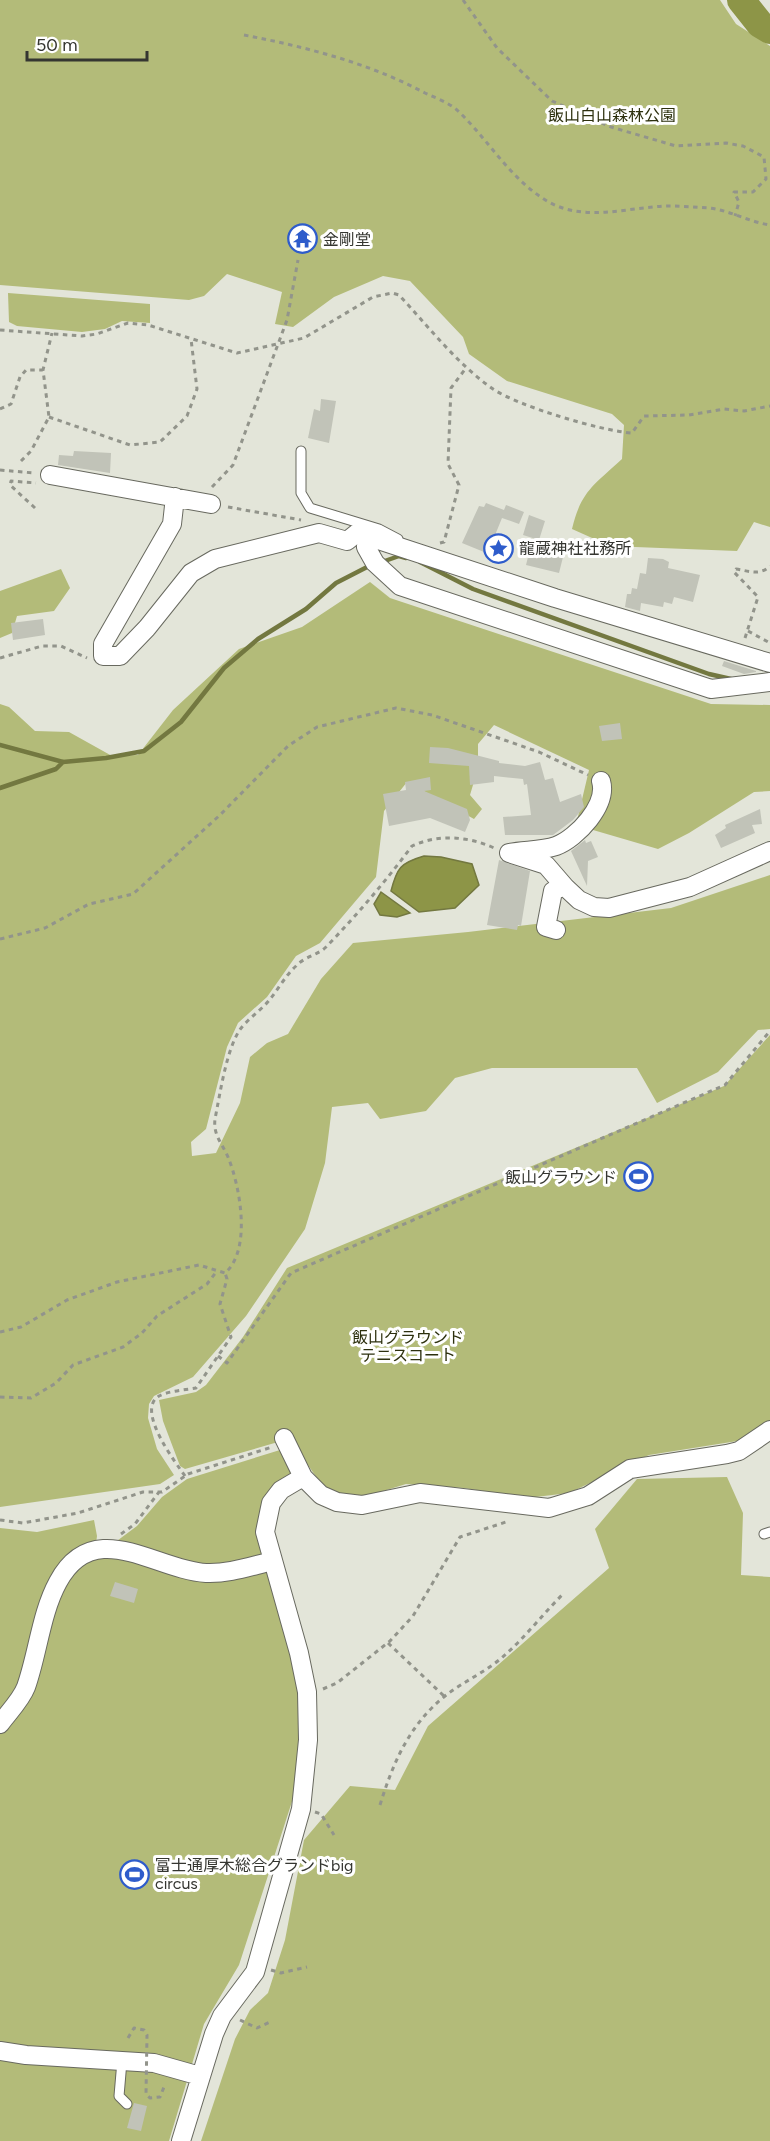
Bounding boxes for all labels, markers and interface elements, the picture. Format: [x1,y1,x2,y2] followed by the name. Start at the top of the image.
[27,24,147,62] scale bar
[36,34,78,56] text: 50 m
[548,106,676,125] park label: 飯山白山森林公園
[286,223,318,255] temple icon: 金剛堂
[323,230,371,249] place label: 金剛堂
[482,532,514,564] place icon: 龍蔵神社社務所
[519,539,631,558] place label: 龍蔵神社社務所
[622,1161,654,1193] sports icon: 飯山グラウンド
[505,1168,617,1187] place label: 飯山グラウンド
[352,1328,464,1365] park label: 飯山グラウンド テニスコート
[155,1856,353,1893] place label: 富士通厚木総合グランドbig circus
[118,1858,150,1890] sports icon: 富士通厚木総合グランドbig circus

